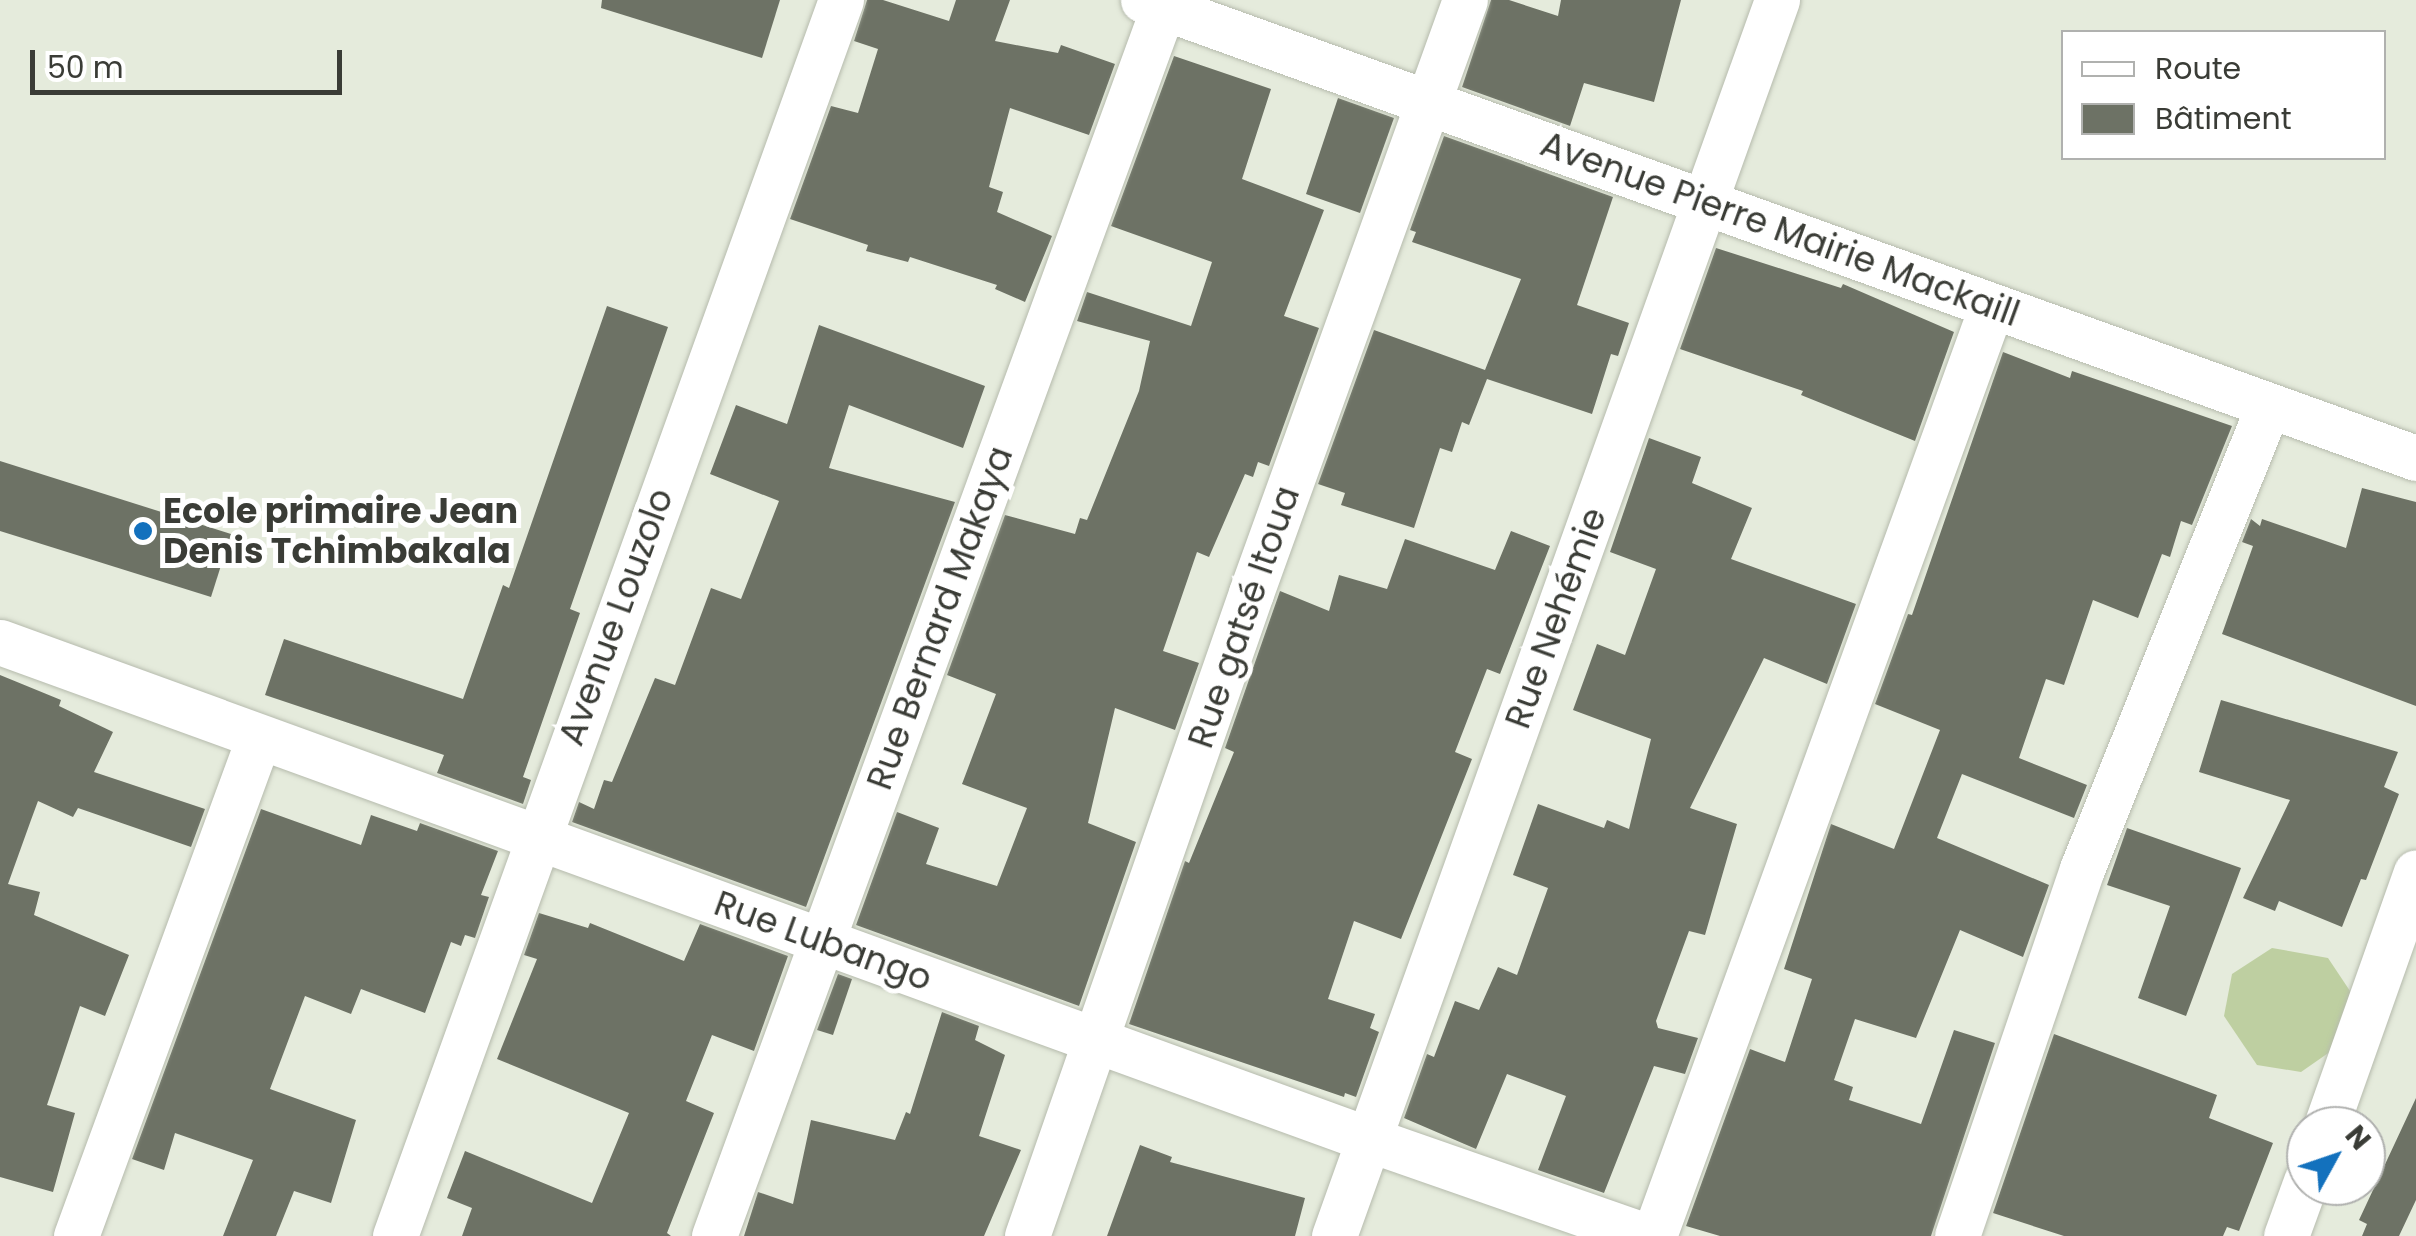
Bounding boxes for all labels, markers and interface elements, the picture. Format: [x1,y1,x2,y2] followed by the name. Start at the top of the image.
[35,30,348,92] scale bar
[2061,30,2386,160] legend
[47,46,124,89] text: 50 m
[2155,47,2241,90] text: Route
[2155,97,2292,140] text: Bâtiment
[1535,123,2025,335] street label: Avenue Pierre Mairie Mackaill
[858,441,1022,795] street label: Rue Bernard Makaya
[1180,481,1308,753] street label: Rue gatsé Itoua
[550,483,682,751] street label: Avenue Louzolo
[163,490,518,572] place label: Ecole primaire Jean Denis Tchimbakala
[1497,502,1615,734] street label: Rue Nehémie
[132,520,154,542] marker: Ecole primaire Jean Denis Tchimbakala
[709,882,937,1000] street label: Rue Lubango
[2286,1106,2386,1206] north arrow
[2336,1117,2380,1158] text: N

